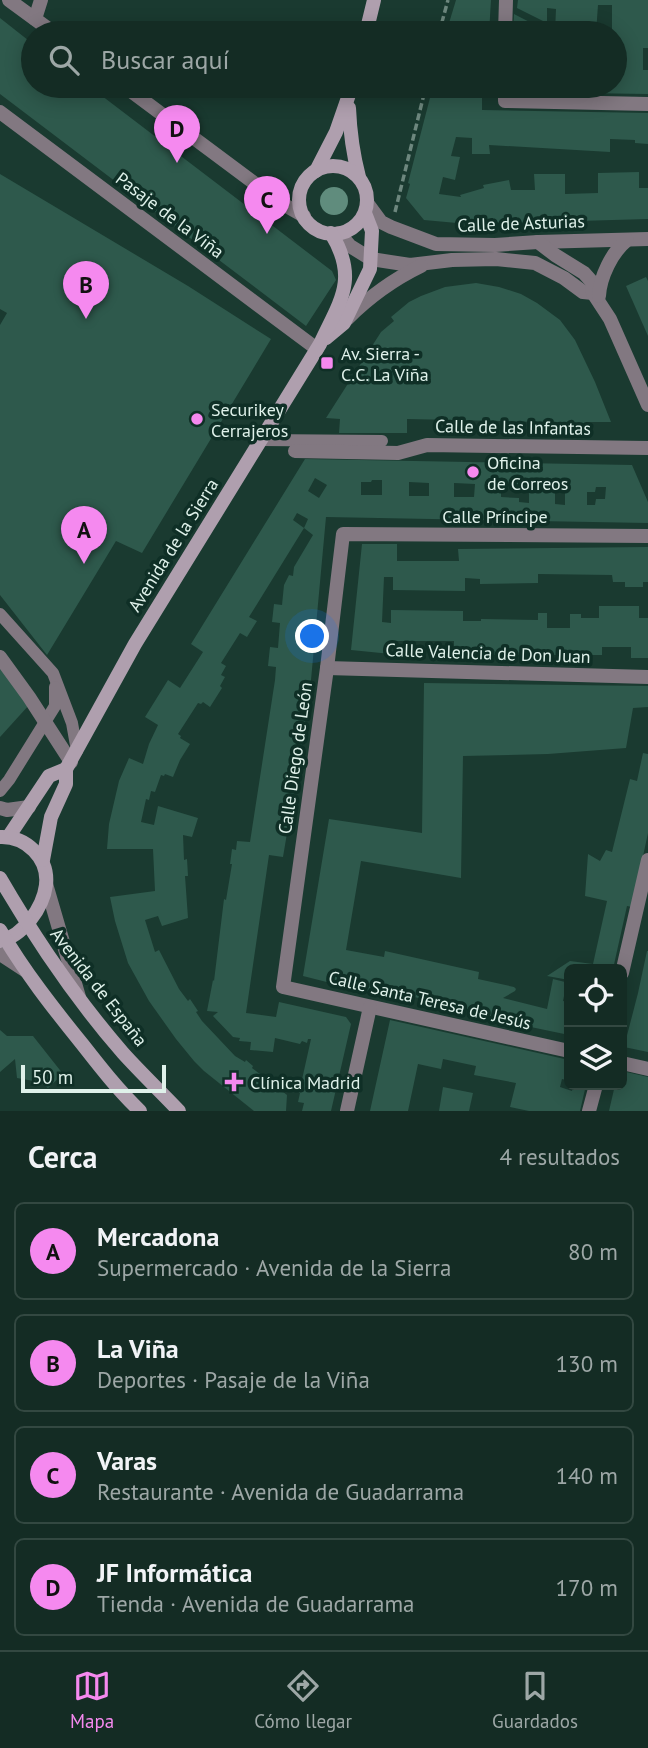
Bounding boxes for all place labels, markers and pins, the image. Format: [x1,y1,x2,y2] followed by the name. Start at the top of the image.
[154,105,200,163] pin: D
[244,176,290,234] pin: C
[63,261,109,319] pin: B
[341,342,429,386] place label: Av. Sierra - C.C. La Viña
[319,355,335,371] marker: Av. Sierra - C.C. La Viña
[211,398,288,442] place label: Securikey Cerrajeros
[189,411,205,427] marker: Securikey Cerrajeros
[487,451,568,495] place label: Oficina de Correos
[465,464,481,480] marker: Oficina de Correos
[61,506,107,564] pin: A
[250,1071,360,1094] place label: Clínica Madrid
[224,1072,244,1092] marker: Clínica Madrid

